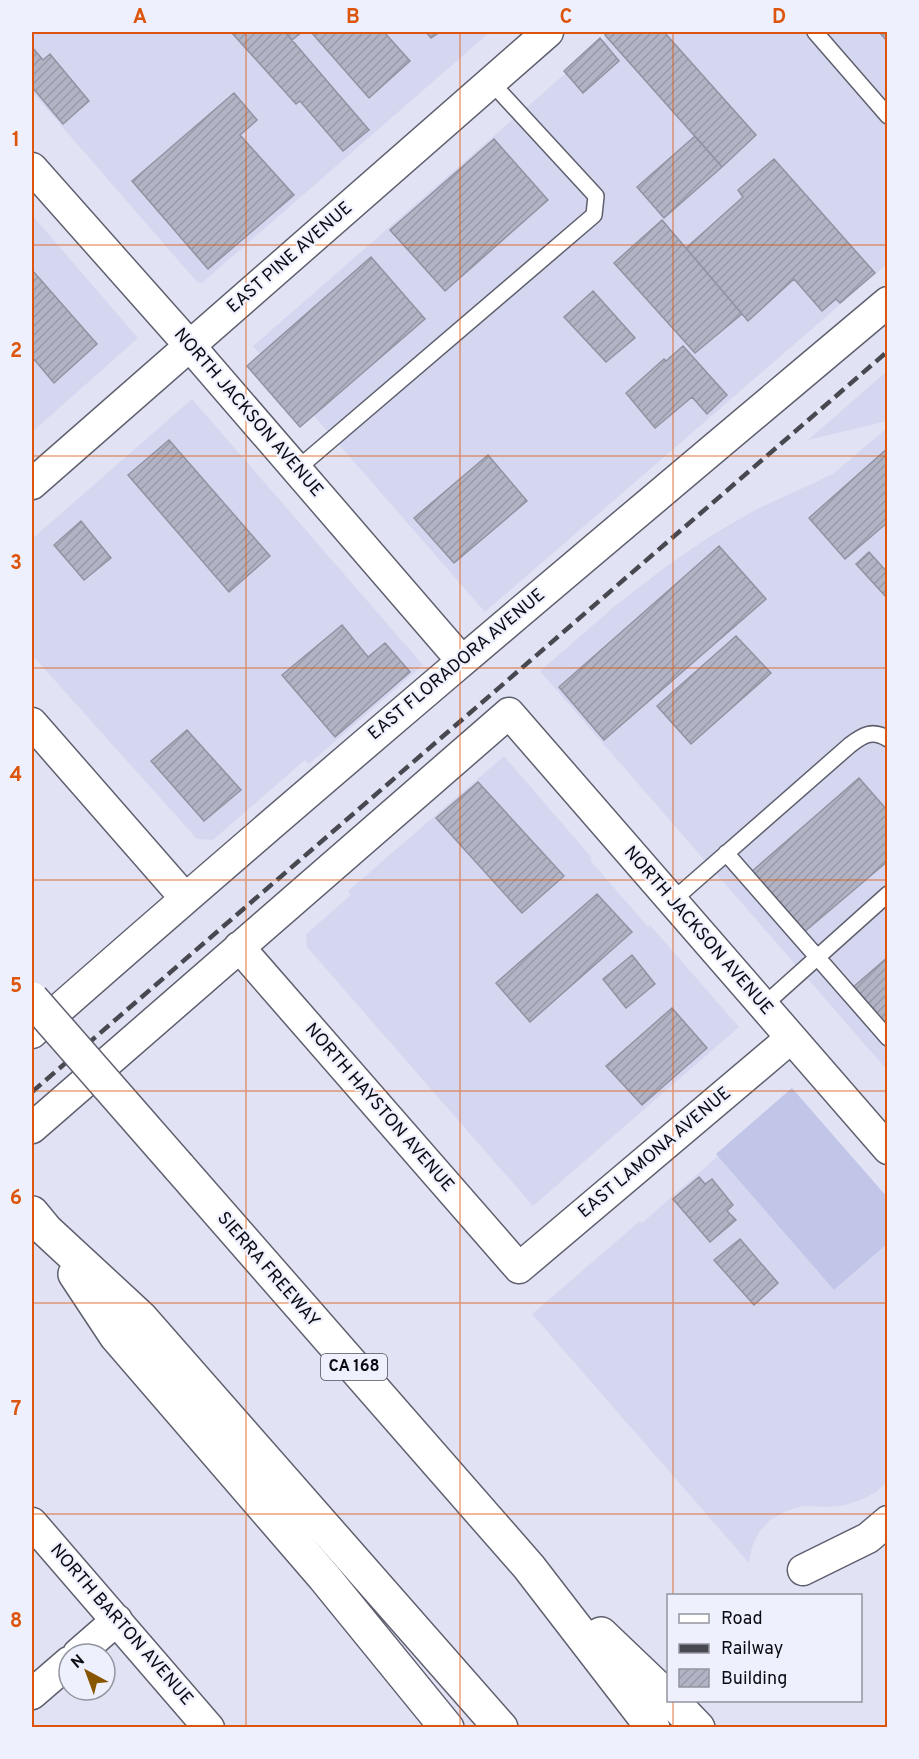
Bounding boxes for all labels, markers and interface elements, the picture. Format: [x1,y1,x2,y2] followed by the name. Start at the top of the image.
[133,5,147,31] text: A
[346,5,360,31] text: B
[560,5,572,31] text: C
[772,5,786,31] text: D
[12,128,20,154] text: 1
[222,197,358,319] street label: EAST PINE AVENUE
[168,324,328,502] street label: NORTH JACKSON AVENUE
[10,339,22,365] text: 2
[10,551,22,577] text: 3
[364,584,550,746] street label: EAST FLORADORA AVENUE
[10,763,22,789] text: 4
[618,842,778,1020] street label: NORTH JACKSON AVENUE
[10,974,22,1000] text: 5
[299,1019,459,1197] street label: NORTH HAYSTON AVENUE
[574,1082,736,1224] street label: EAST LAMONA AVENUE
[10,1186,22,1212] text: 6
[212,1208,324,1332] street label: SIERRA FREEWAY
[321,1354,387,1380] road number: CA 168
[11,1397,21,1423] text: 7
[45,1540,197,1710] street label: NORTH BARTON AVENUE
[667,1594,862,1702] legend
[721,1608,763,1631] text: Road
[10,1609,22,1635] text: 8
[721,1638,783,1661] text: Railway
[57,1642,117,1702] north arrow
[721,1668,787,1691] text: Building

